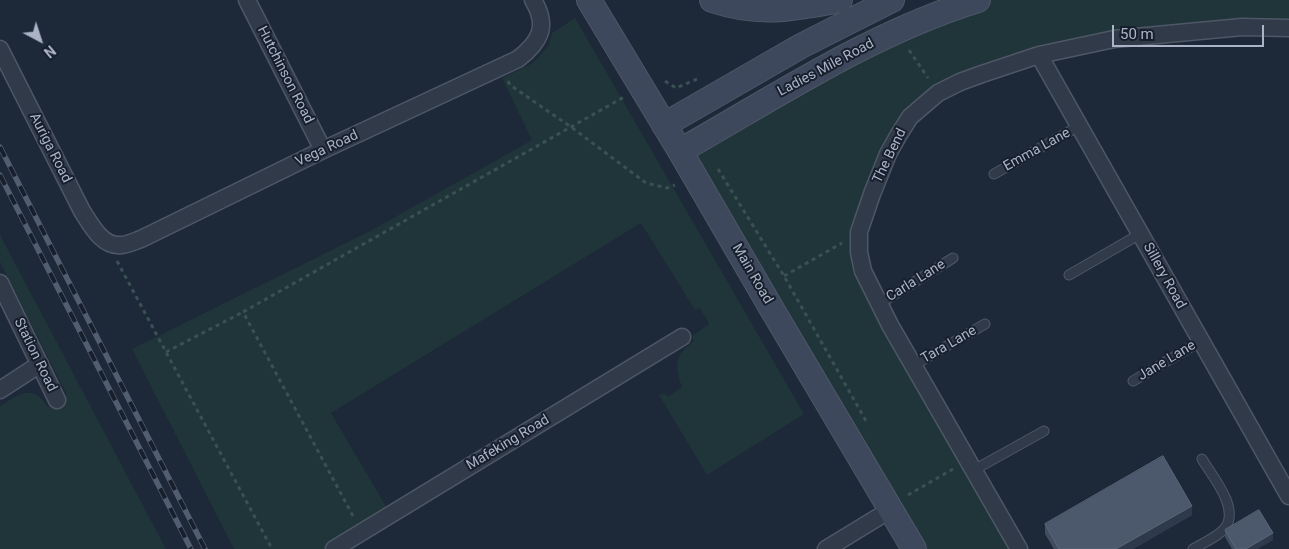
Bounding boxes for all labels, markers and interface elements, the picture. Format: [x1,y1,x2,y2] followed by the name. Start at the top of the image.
[15,15,65,65] north arrow
[1114,15,1266,47] scale bar
[253,24,317,126] street label: Hutchinson Road
[1120,25,1154,43] text: 50 m
[775,36,877,100] street label: Ladies Mile Road
[41,42,59,61] text: N
[25,110,75,186] street label: Auriga Road
[1001,125,1073,175] street label: Emma Lane
[870,126,910,186] street label: The Bend
[293,127,361,171] street label: Vega Road
[1139,240,1189,312] street label: Sillery Road
[728,241,776,307] street label: Main Road
[883,256,949,306] street label: Carla Lane
[10,315,60,395] street label: Station Road
[918,322,980,368] street label: Tara Lane
[1135,337,1199,385] street label: Jane Lane
[464,412,552,474] street label: Mafeking Road

